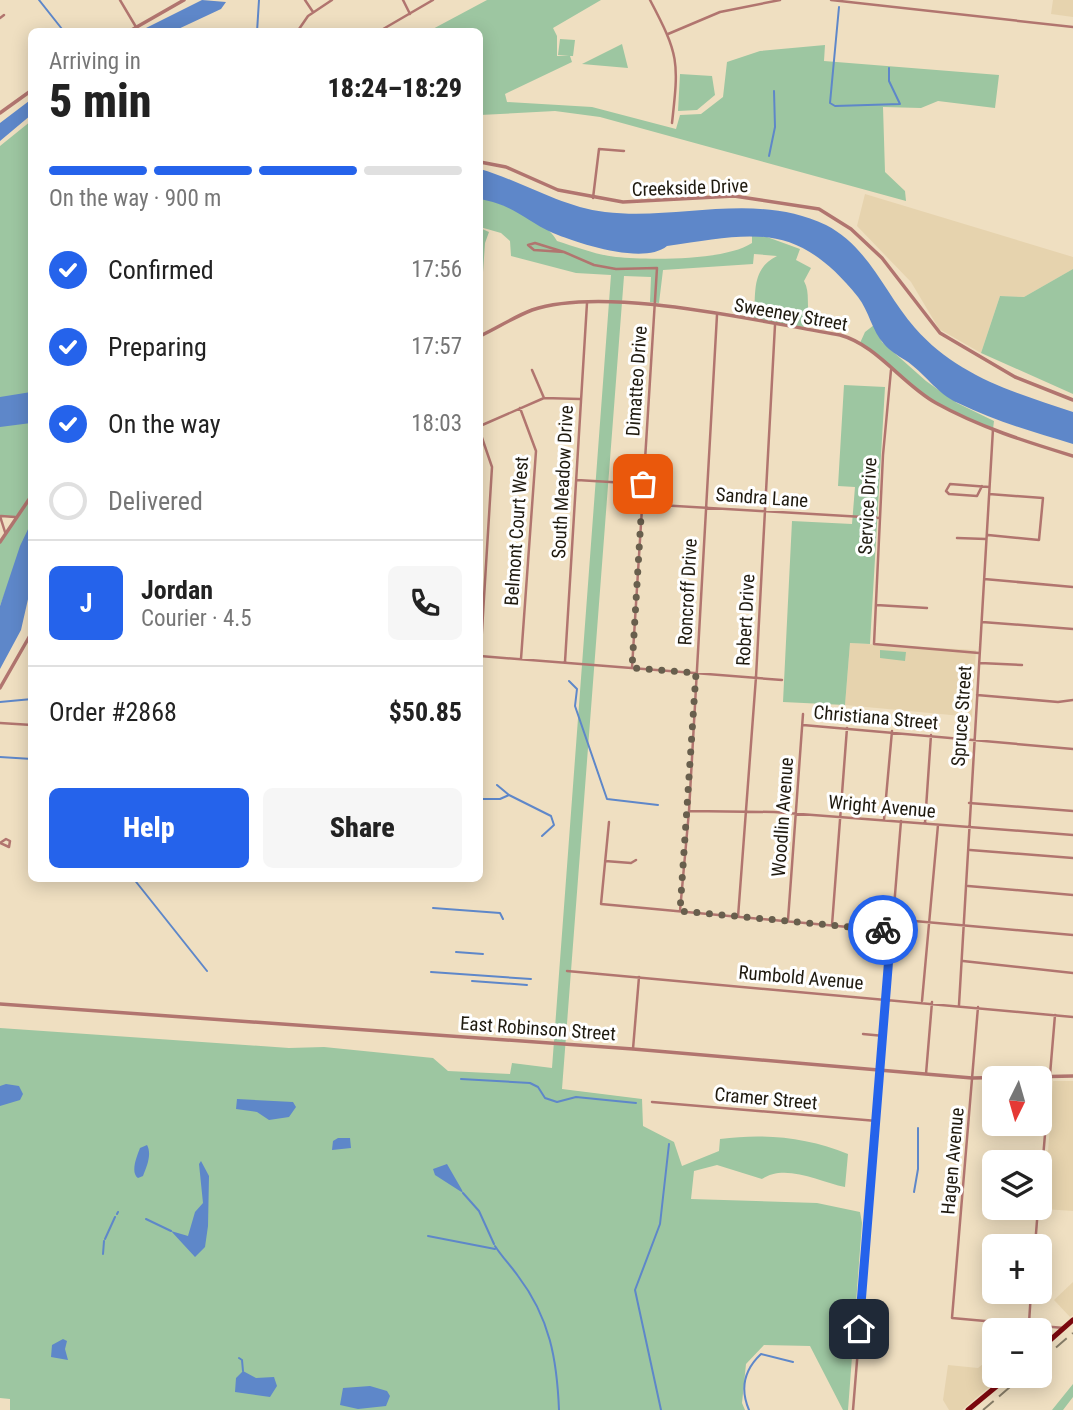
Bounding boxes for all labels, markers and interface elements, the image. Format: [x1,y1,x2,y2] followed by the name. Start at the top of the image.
[49,48,141,75] text: Arriving in
[328,73,462,103] text: 18:24–18:29
[49,74,152,128] text: 5 min
[631,174,749,201] street label: Creekside Drive
[49,185,221,212] text: On the way · 900 m
[49,251,87,289] icon: check
[108,255,214,285] text: Confirmed
[411,256,462,283] text: 17:56
[732,293,849,336] street label: Sweeney Street
[621,325,652,437] street label: Dimatteo Drive
[49,328,87,366] icon: check
[108,332,207,362] text: Preparing
[411,333,462,360] text: 17:57
[49,405,87,443] icon: check
[547,405,578,559] street label: South Meadow Drive
[108,409,221,439] text: On the way
[411,410,462,437] text: 18:03
[613,454,673,514] pin
[500,456,533,607] street label: Belmont Court West
[853,457,882,555] street label: Service Drive
[624,465,662,503] icon: bag
[715,483,809,512] street label: Sandra Lane
[108,486,203,516] text: Delivered
[673,538,702,646] street label: Roncroff Drive
[388,566,462,640] button: phone
[732,573,759,667] street label: Robert Drive
[141,575,213,605] text: Jordan
[80,588,92,618] text: J
[141,605,252,632] text: Courier · 4.5
[947,665,976,767] street label: Spruce Street
[49,697,177,727] text: Order #2868
[389,697,462,727] text: $50.85
[813,701,939,734] street label: Christiana Street
[767,756,798,878] street label: Woodlin Avenue
[49,788,249,868] button: Help
[263,788,462,868] button: Share
[827,790,937,823] street label: Wright Avenue
[848,895,918,965] courier
[864,911,902,949] icon: bike
[738,961,864,994] street label: Rumbold Avenue
[459,1012,617,1045] street label: East Robinson Street
[982,1066,1052,1136] north arrow
[982,1066,1052,1388] map controls
[714,1083,818,1114] street label: Cramer Street
[936,1106,969,1216] street label: Hagen Avenue
[982,1150,1052,1220] button: layers
[982,1234,1052,1304] button: +
[829,1299,889,1359] pin
[840,1310,878,1348] icon: home
[982,1318,1052,1388] button: −

